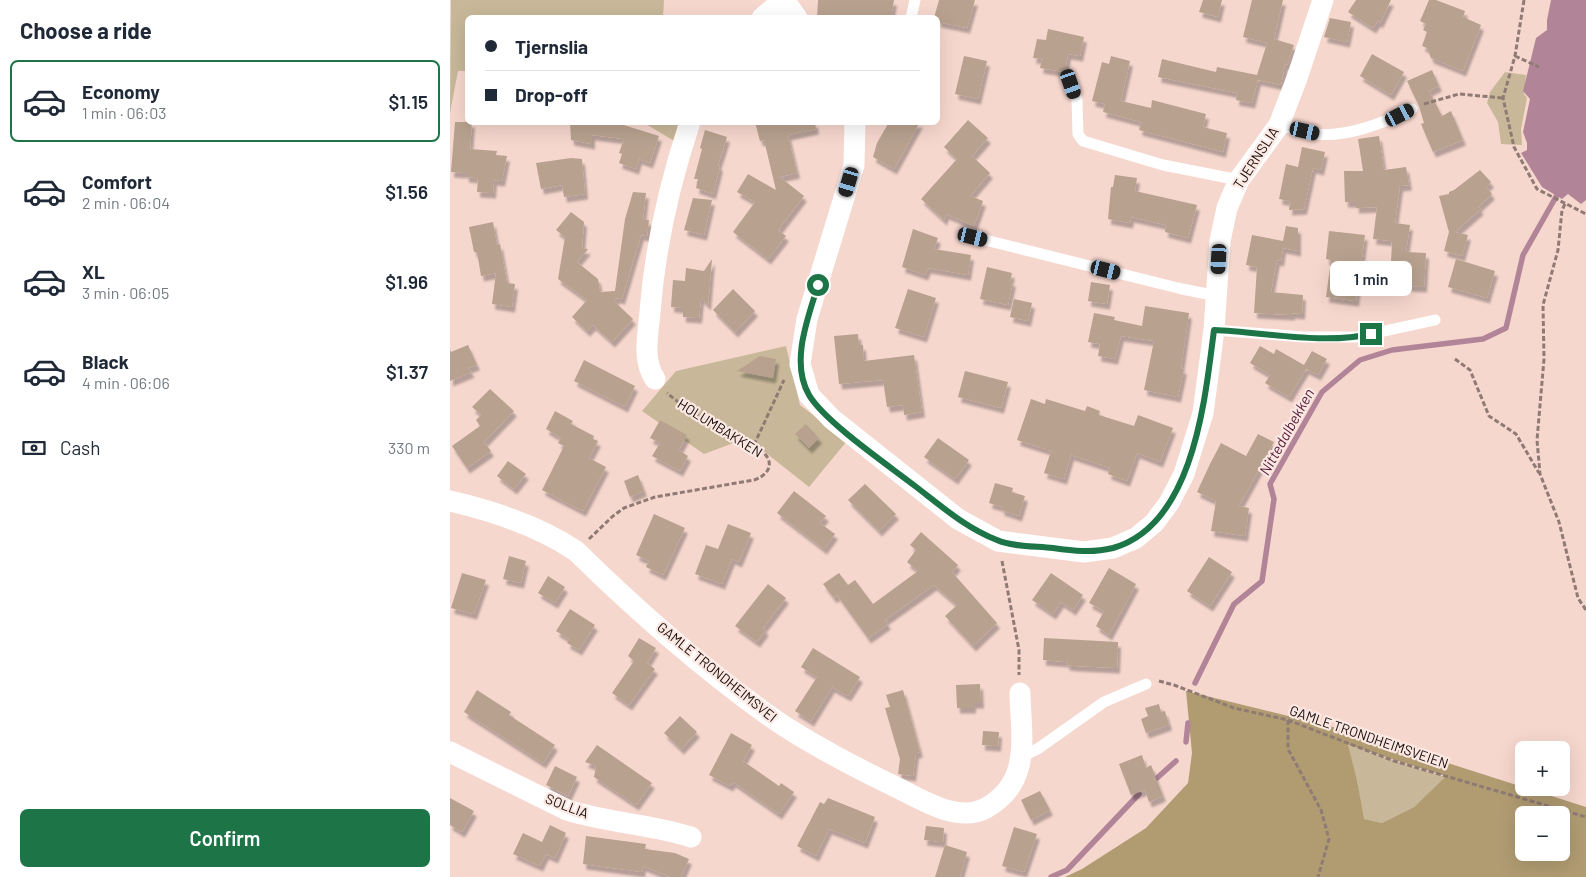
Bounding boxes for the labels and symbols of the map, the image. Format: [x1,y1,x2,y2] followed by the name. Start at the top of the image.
[1059,67,1082,101] car
[1383,102,1416,128] car
[1288,120,1321,142] car
[1229,123,1282,192] street label: TJERNSLIA
[837,165,860,199] car
[956,226,989,248] car
[1210,244,1227,274] car
[1089,259,1122,281] car
[1330,262,1412,296] callout: 1 min
[807,274,829,296] route start
[1360,323,1382,345] route end
[1255,385,1317,478] water label: Nittedalbekken
[675,395,766,460] street label: HOLUMBAKKEN
[654,618,781,725] street label: GAMLE TRONDHEIMSVEI
[1288,701,1451,772] street label: GAMLE TRONDHEIMSVEIEN
[543,790,592,822] street label: SOLLIA

